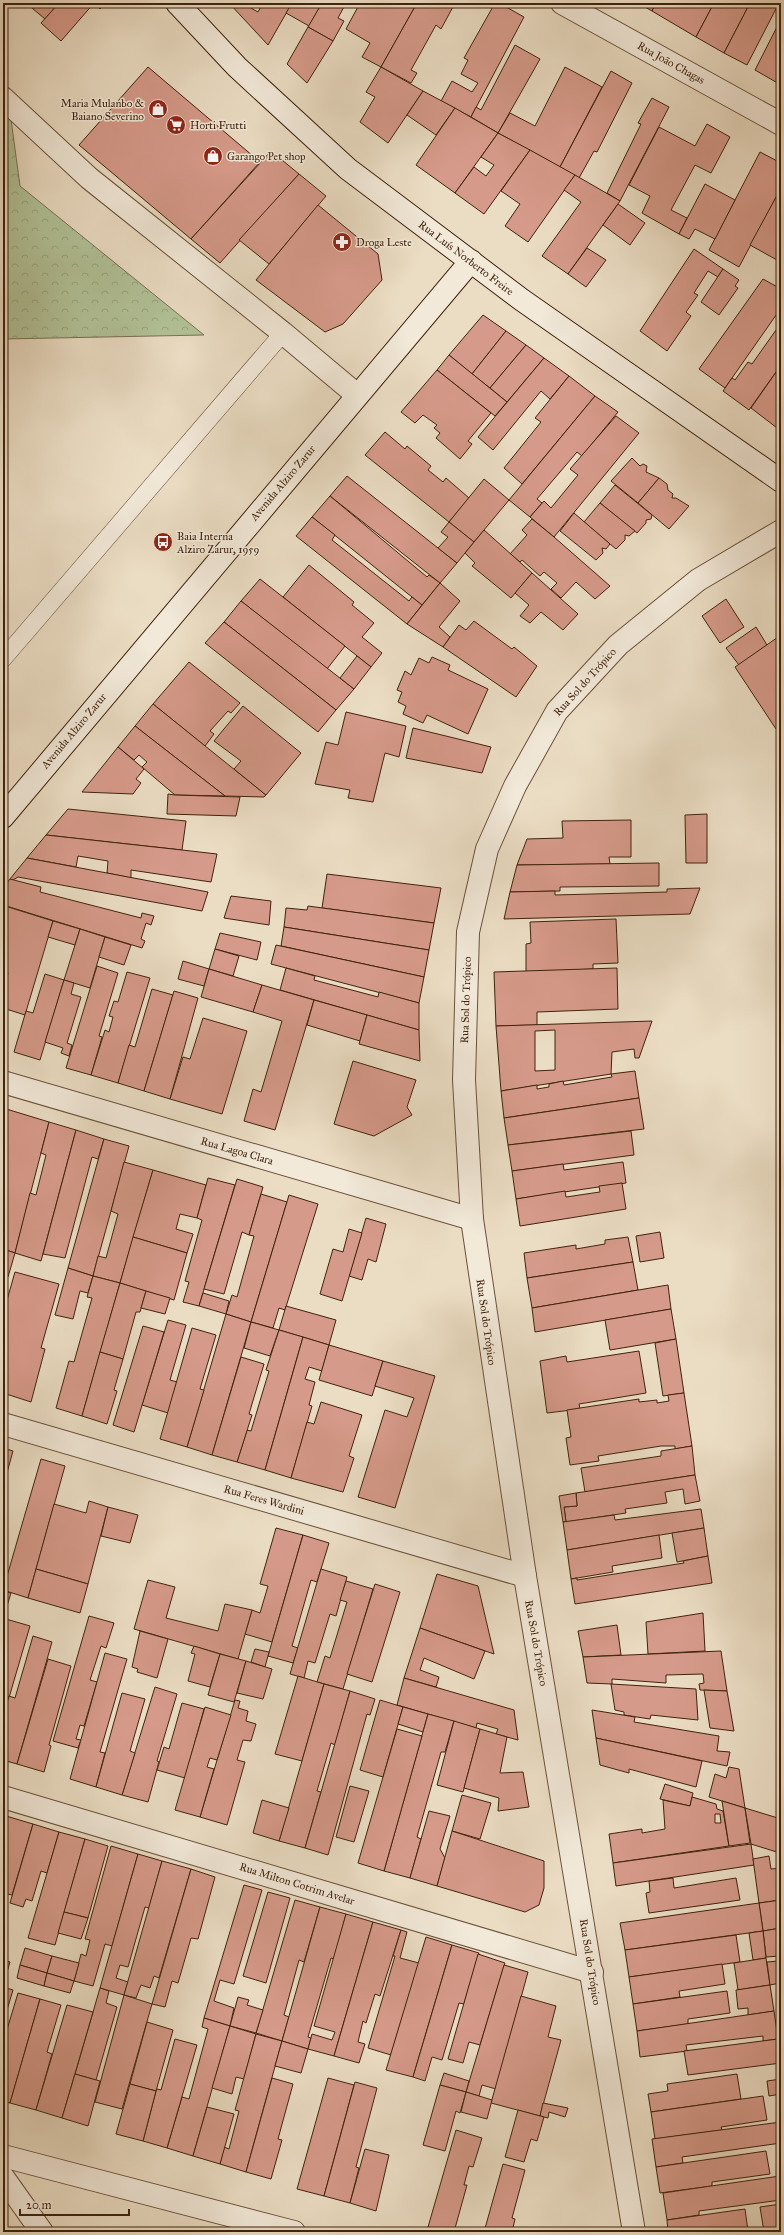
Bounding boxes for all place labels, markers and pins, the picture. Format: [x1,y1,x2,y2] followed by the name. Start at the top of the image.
[61,97,144,123] place label: Maria Mulanbo & Baiano Severino
[147,98,169,120] shop icon: Maria Mulanbo & Baiano Severino
[165,114,187,136] supermarket icon: Horti Frutti
[190,119,246,132] place label: Horti Frutti
[202,145,224,167] shop icon: Garango Pet shop
[227,150,306,163] place label: Garango Pet shop
[331,231,353,253] pharmacy icon: Droga Leste
[356,236,412,249] place label: Droga Leste
[176,530,259,556] place label: Baia Interna Alziro Zarur, 1959
[152,531,174,553] bus stop icon: Baia Interna Alziro Zarur, 1959

